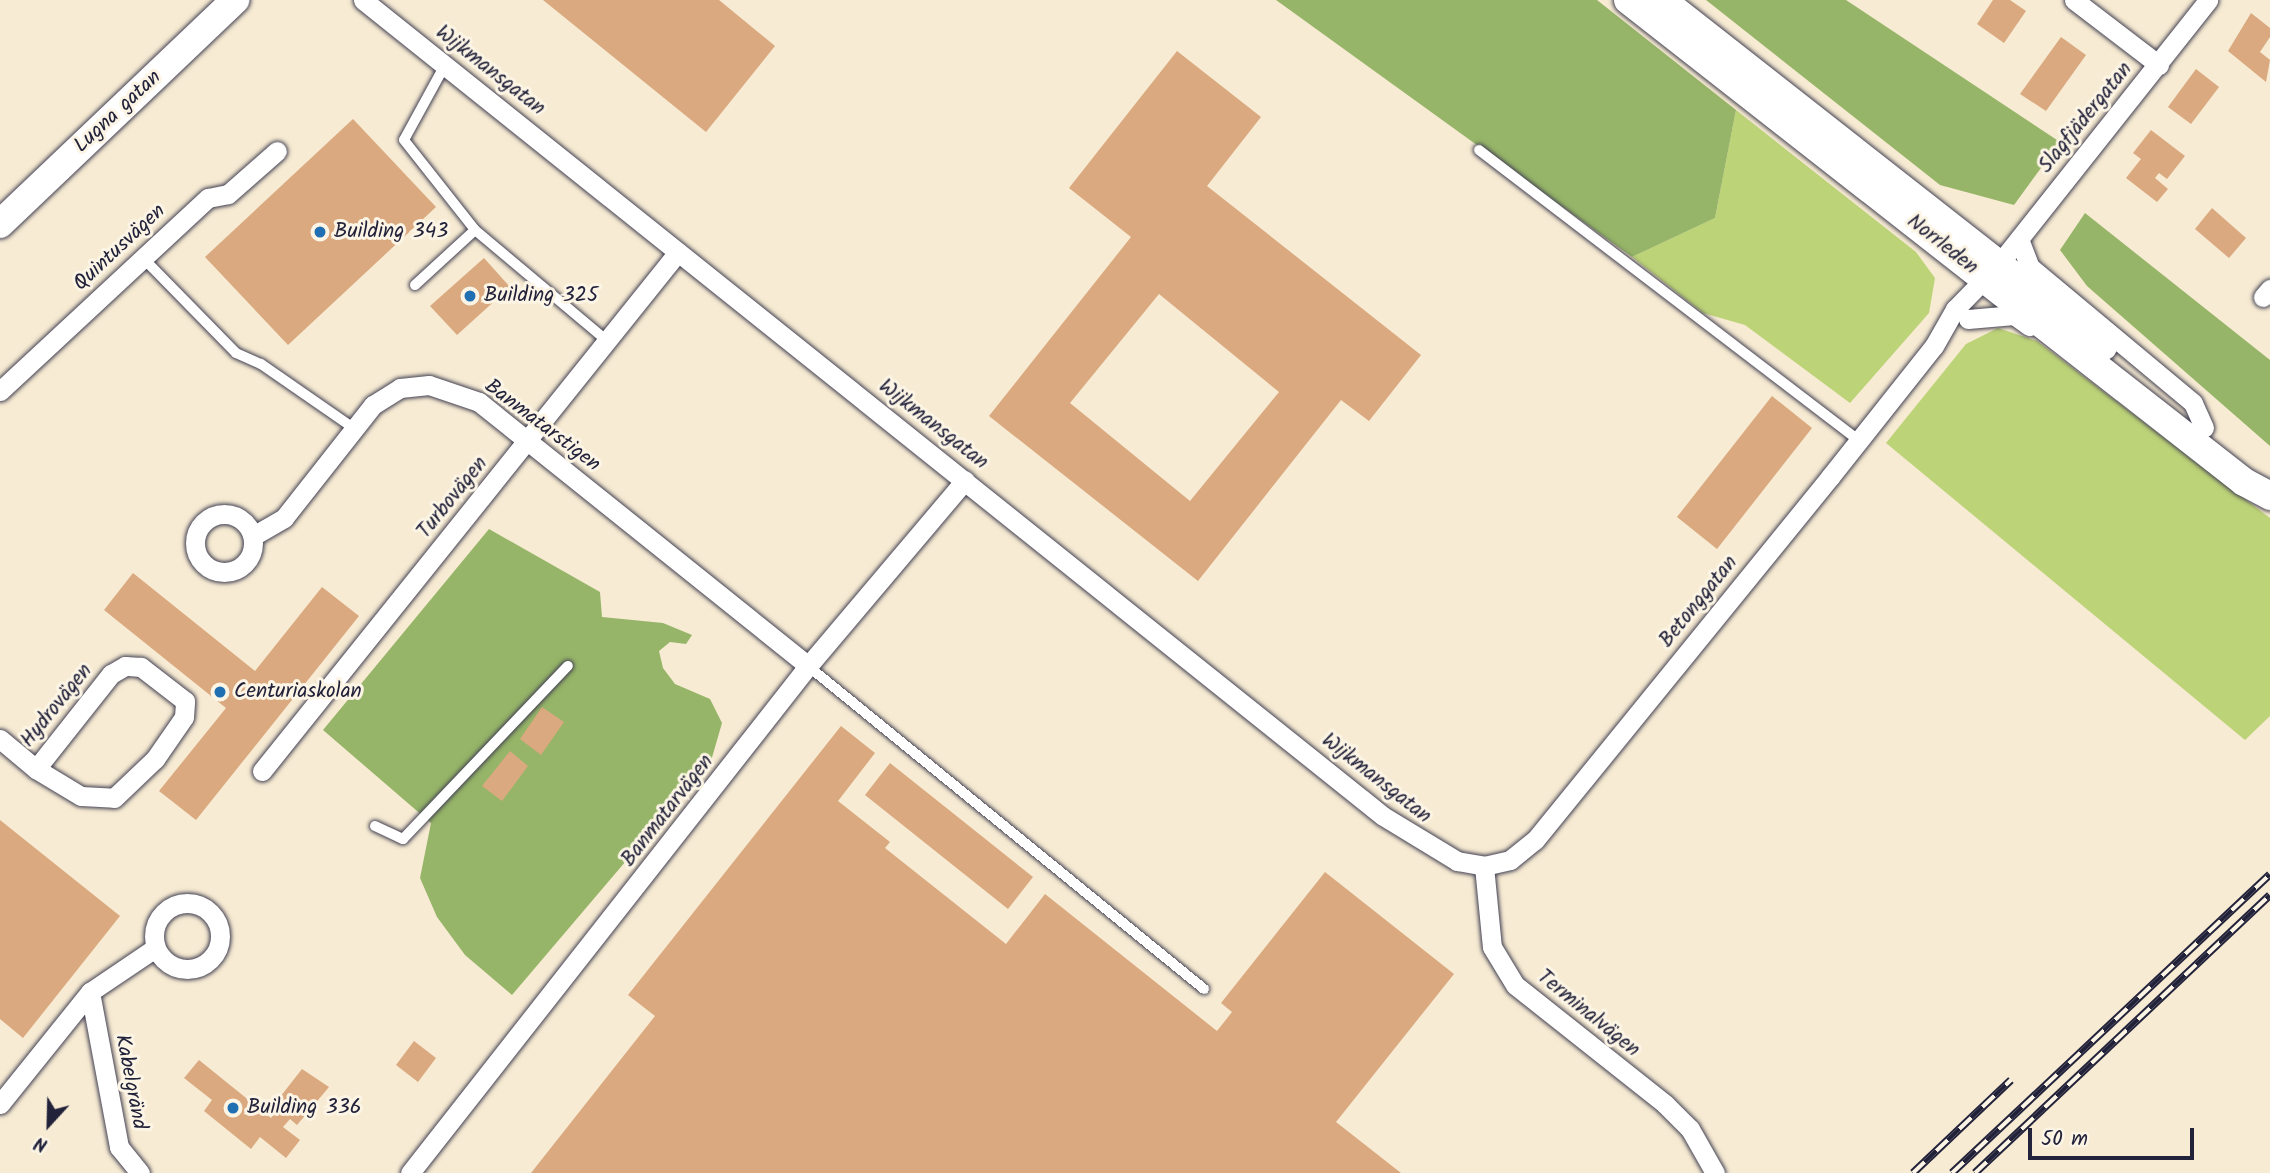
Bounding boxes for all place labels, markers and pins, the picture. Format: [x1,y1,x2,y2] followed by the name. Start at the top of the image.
[334,219,448,245] place label: Building 343
[312,224,328,240] marker: Building 343
[484,283,598,309] place label: Building 325
[462,288,478,304] marker: Building 325
[234,679,362,705] place label: Centuriaskolan
[212,684,228,700] marker: Centuriaskolan
[247,1095,361,1121] place label: Building 336
[225,1100,241,1116] marker: Building 336

